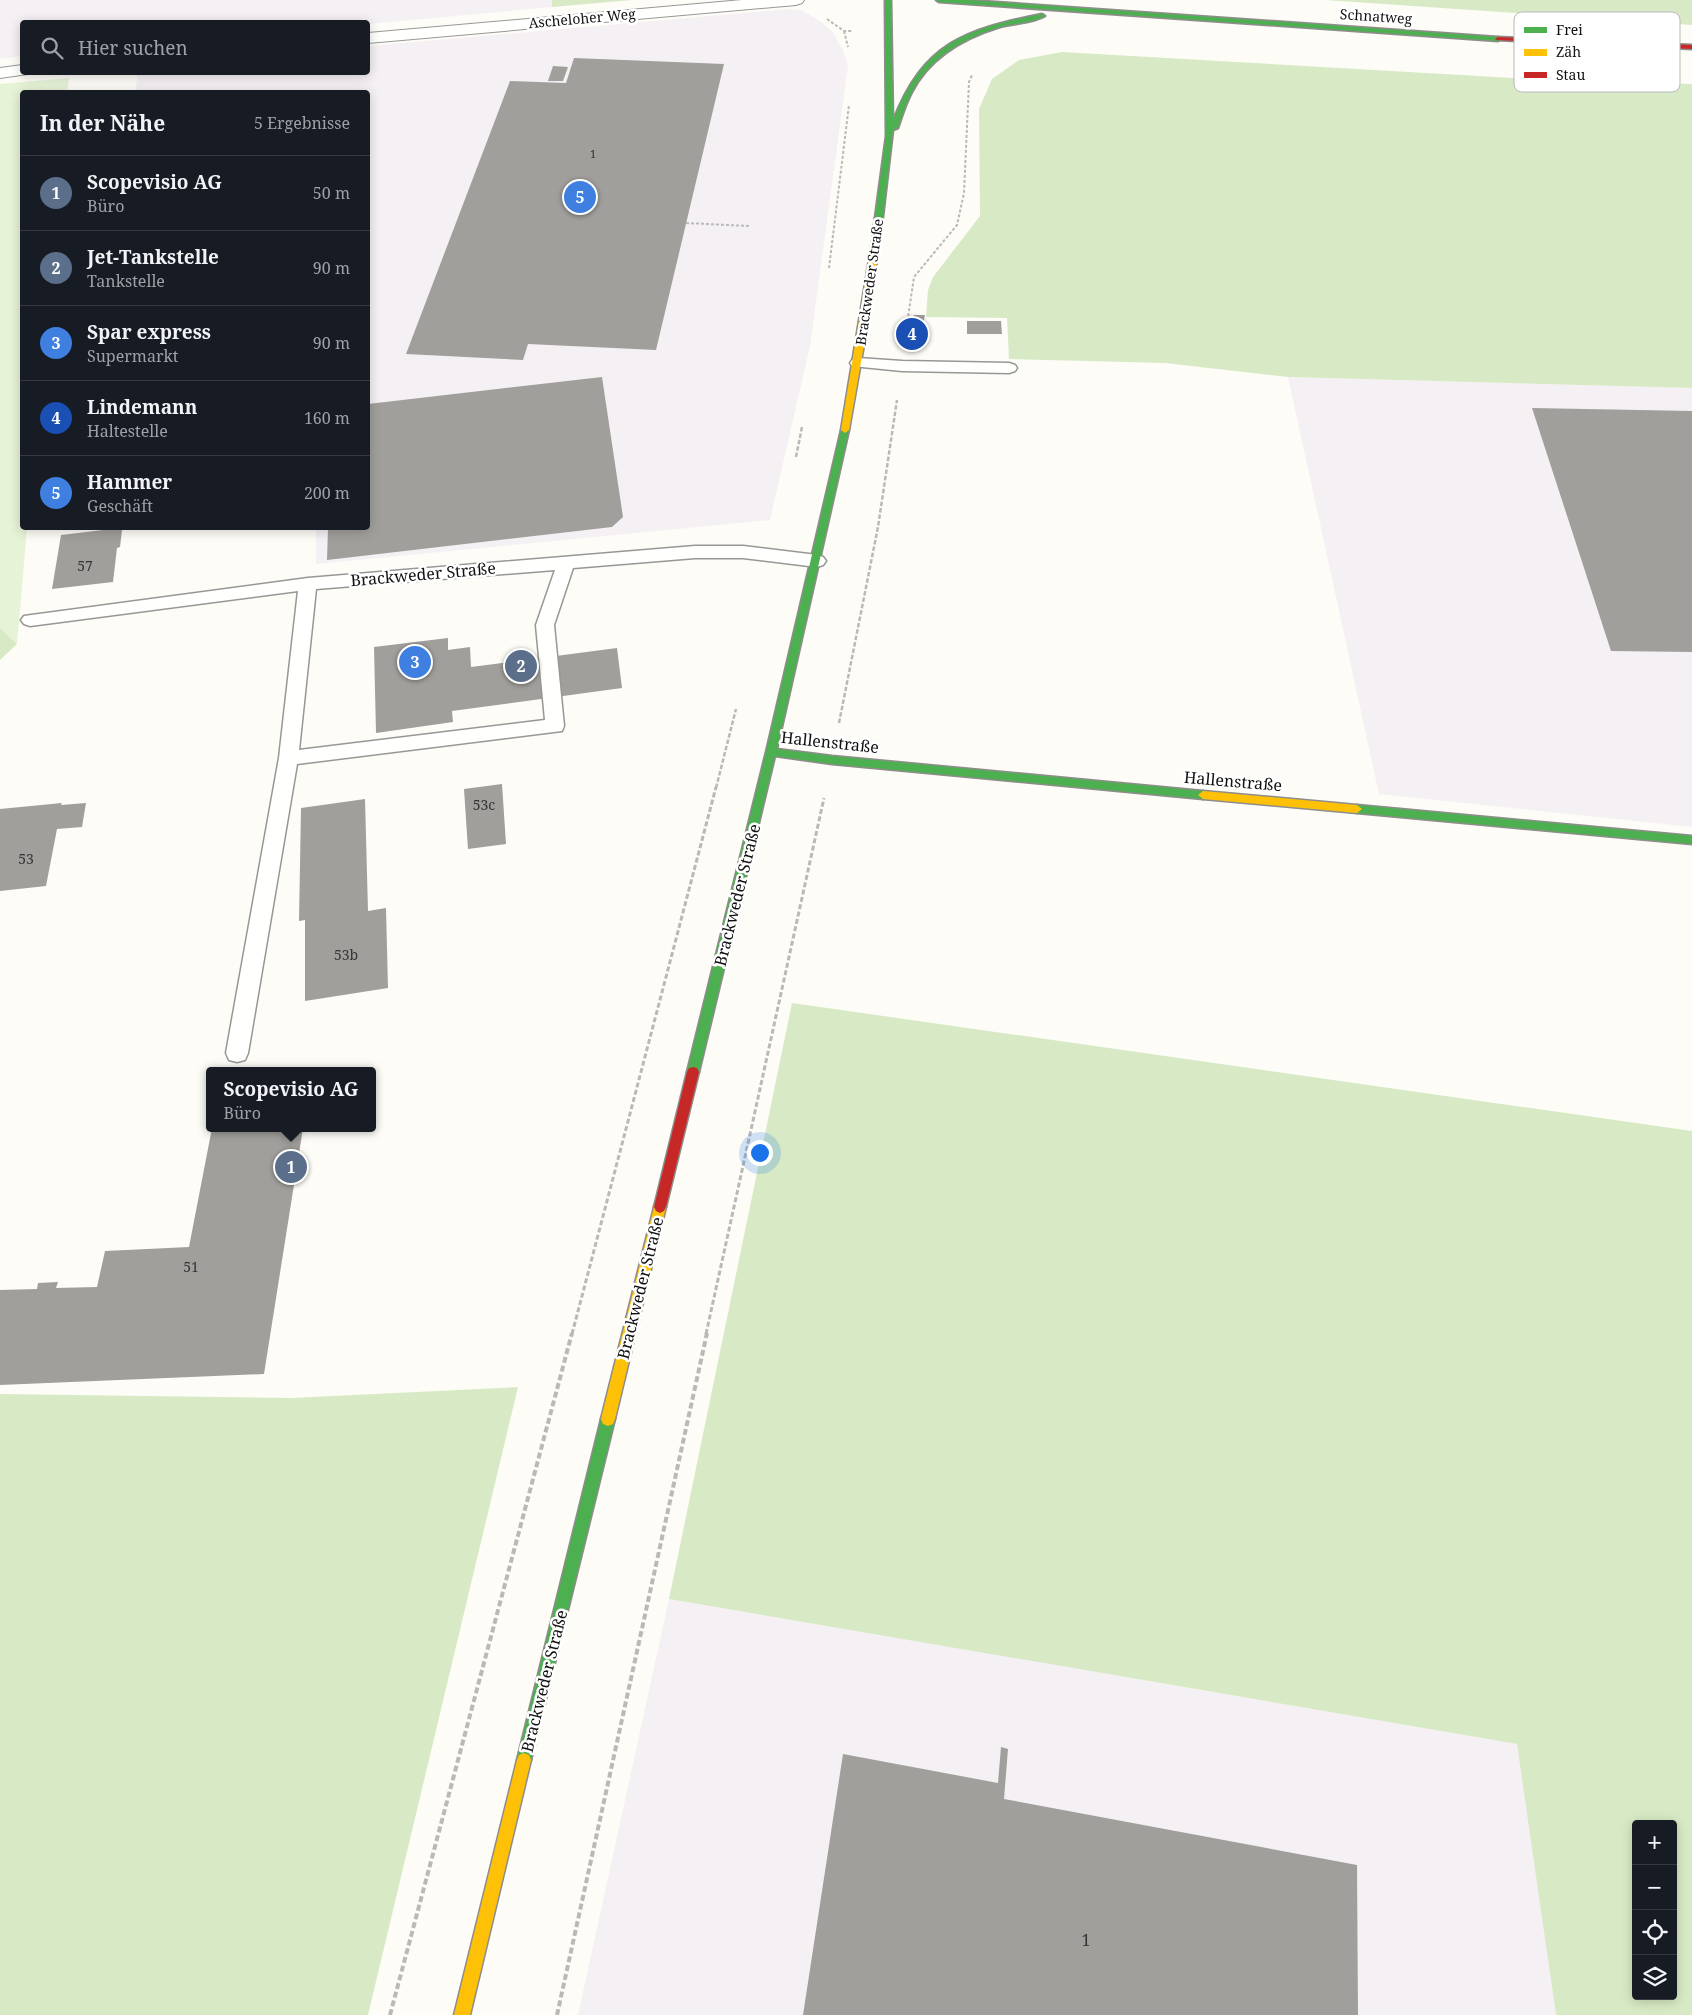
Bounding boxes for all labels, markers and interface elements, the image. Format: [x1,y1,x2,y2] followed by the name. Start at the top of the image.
[528,4,637,32] street label: Ascheloher Weg
[1339,4,1413,28] street label: Schnatweg
[1514,12,1680,92] legend
[20,20,370,75] search box
[1556,20,1583,39] text: Frei
[38,34,66,62] icon: search
[78,35,188,61] text: Hier suchen
[1556,42,1581,61] text: Zäh
[1556,65,1585,84] text: Stau
[40,109,165,137] text: In der Nähe
[254,112,350,134] text: 5 Ergebnisse
[590,146,596,161] house number: 1
[87,169,222,195] text: Scopevisio AG
[564,178,596,216] pin: 5
[51,182,61,204] text: 1
[313,182,350,204] text: 50 m
[87,195,124,217] text: Büro
[851,217,887,347] street label: Brackweder Straße
[87,244,219,270] text: Jet-Tankstelle
[51,257,61,279] text: 2
[313,257,350,279] text: 90 m
[87,270,165,292] text: Tankstelle
[896,315,928,353] pin: 4
[87,319,211,345] text: Spar express
[51,332,61,354] text: 3
[313,332,350,354] text: 90 m
[87,345,178,367] text: Supermarkt
[87,394,197,420] text: Lindemann
[51,407,61,429] text: 4
[304,407,350,429] text: 160 m
[87,420,168,442] text: Haltestelle
[87,469,172,495] text: Hammer
[51,482,61,504] text: 5
[304,482,350,504] text: 200 m
[87,495,153,517] text: Geschäft
[77,556,93,575] house number: 57
[349,557,497,591] street label: Brackweder Straße
[399,643,431,681] pin: 3
[505,647,537,685] pin: 2
[780,726,880,758] street label: Hallenstraße
[1183,766,1283,796] street label: Hallenstraße
[473,795,495,814] house number: 53c
[709,822,765,968] street label: Brackweder Straße
[18,849,34,868] house number: 53
[334,945,358,964] house number: 53b
[206,1067,376,1132] popup
[224,1076,359,1102] text: Scopevisio AG
[224,1102,261,1124] text: Büro
[747,1140,773,1166] your location
[275,1148,307,1186] pin: 1
[612,1215,668,1361] street label: Brackweder Straße
[183,1257,199,1276] house number: 51
[516,1608,572,1754] street label: Brackweder Straße
[1632,1820,1677,2000] map controls
[1632,1820,1677,1865] button: +
[1632,1865,1677,1910] button: −
[1632,1910,1677,1955] button: locate
[1082,1929,1090,1951] house number: 1
[1632,1955,1677,2000] button: layers

